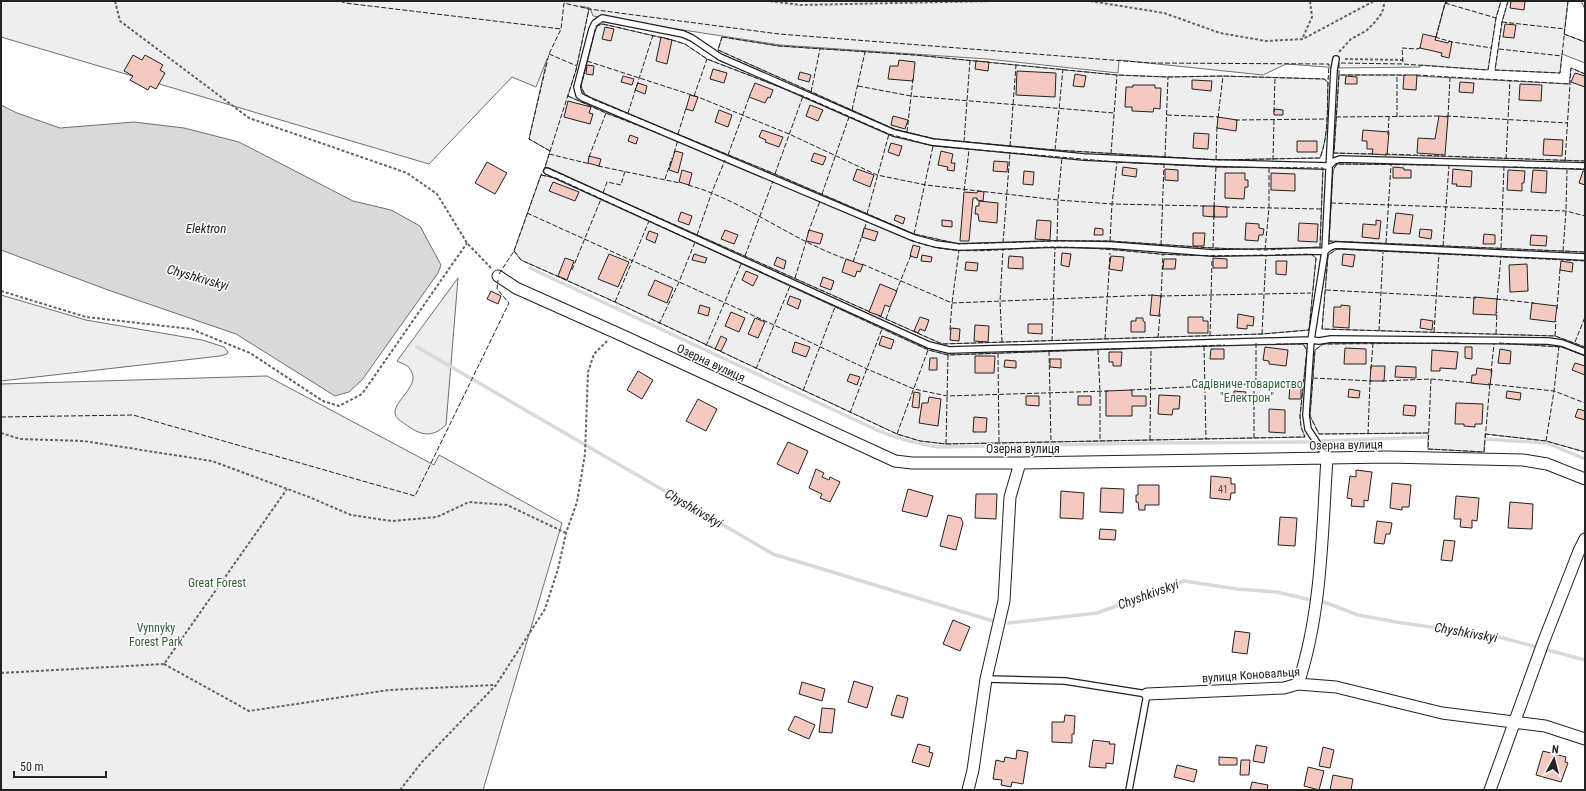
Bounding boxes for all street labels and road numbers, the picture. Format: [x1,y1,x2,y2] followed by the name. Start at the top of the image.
[675,341,747,385] street label: Озерна вулиця
[1309,437,1383,453] street label: Озерна вулиця
[986,442,1060,456] street label: Озерна вулиця
[1201,665,1301,685] street label: вулиця Коновальця

